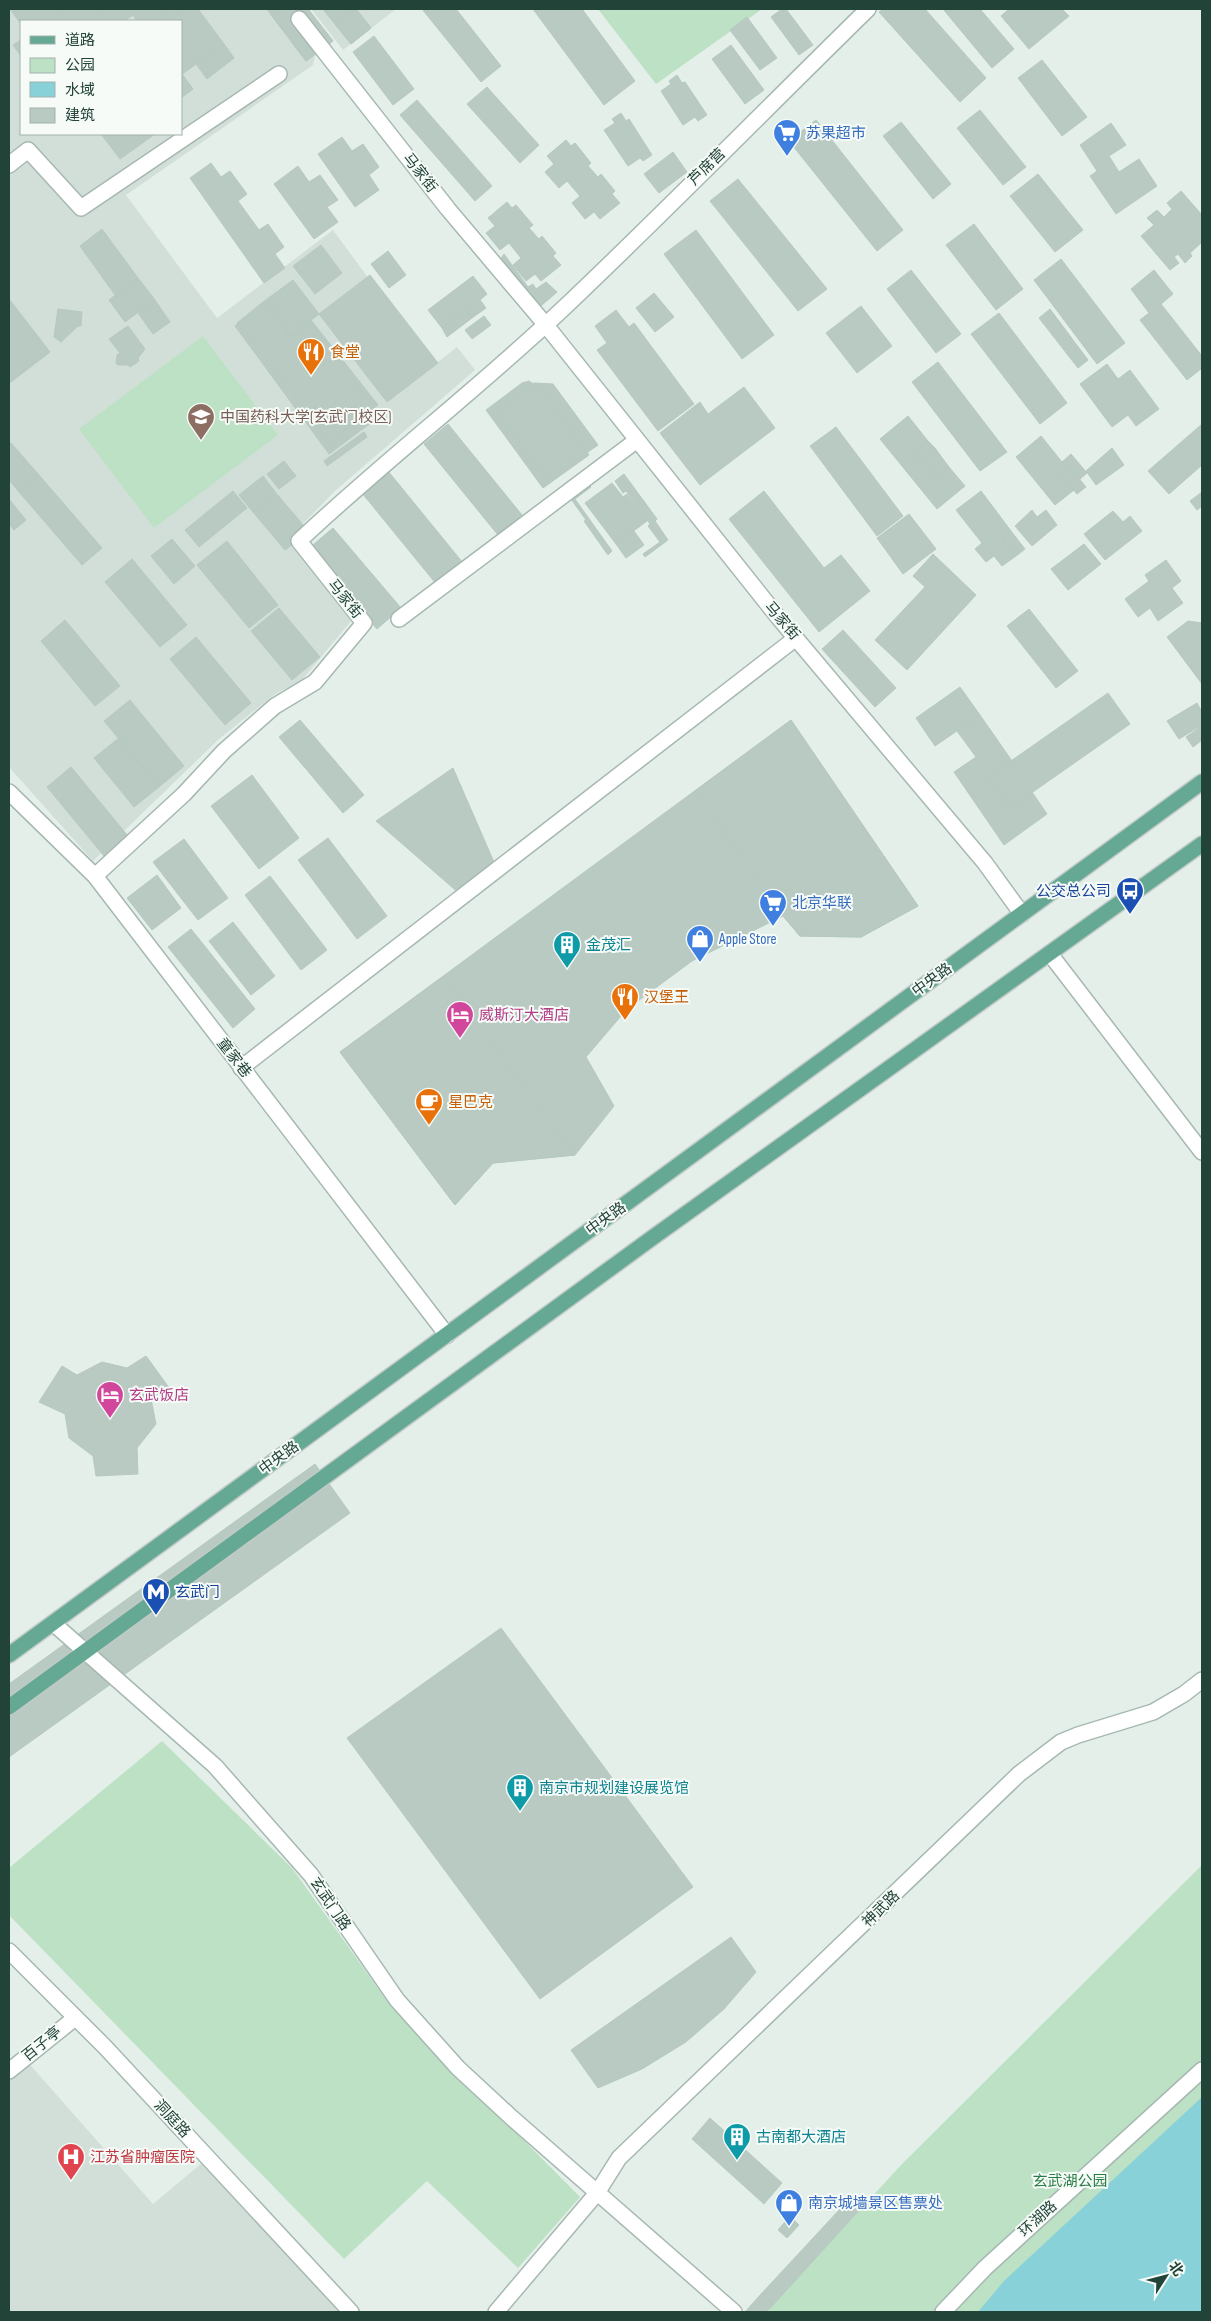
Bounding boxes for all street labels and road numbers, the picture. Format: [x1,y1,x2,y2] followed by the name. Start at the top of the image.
[684,144,730,190] street label: 芦席营
[399,149,441,197] street label: 马家街
[323,576,367,622] street label: 马家街
[760,598,804,644] street label: 马家街
[908,959,956,1001] street label: 中央路
[213,1034,255,1082] street label: 童家巷
[582,1198,630,1240] street label: 中央路
[255,1437,303,1479] street label: 中央路
[305,1874,355,1934] street label: 玄武门路
[858,1887,904,1931] street label: 神武路
[19,2022,65,2066] street label: 百子亭
[150,2096,194,2142] street label: 洞庭路
[1015,2197,1061,2241] street label: 环湖路

